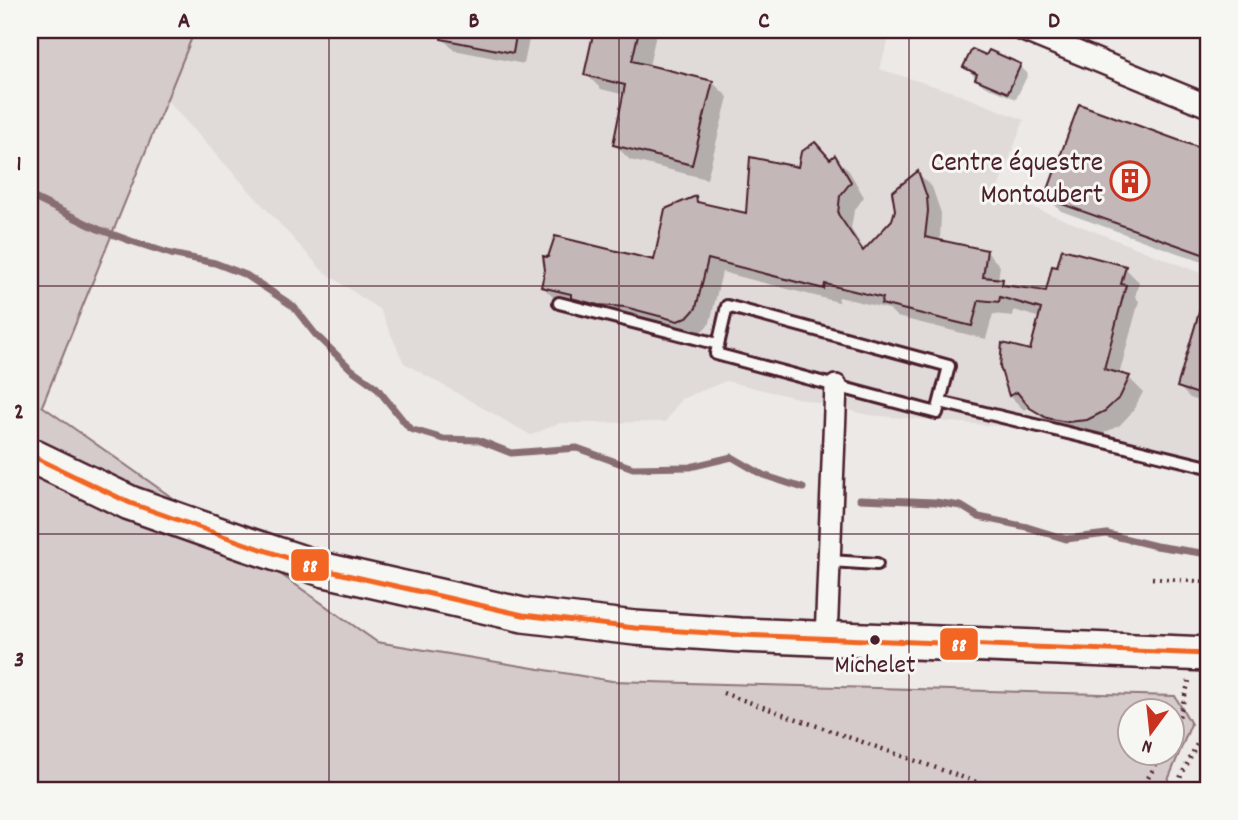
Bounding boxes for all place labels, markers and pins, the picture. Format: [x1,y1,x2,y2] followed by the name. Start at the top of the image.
[931,145,1103,217] place label: Centre équestre Montaubert
[1109,160,1151,202] building icon: Centre équestre Montaubert
[868,633,882,647] marker: Michelet
[834,648,916,685] place label: Michelet

